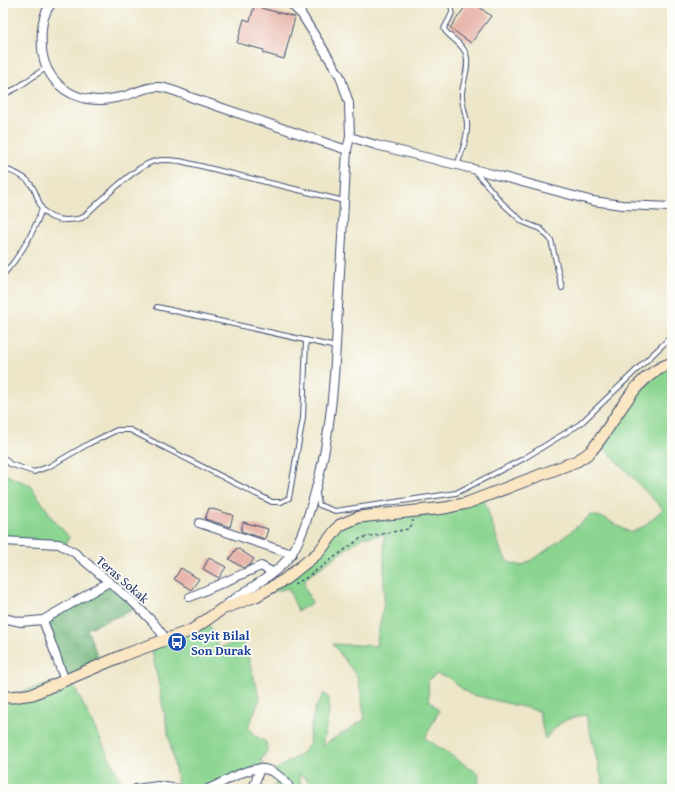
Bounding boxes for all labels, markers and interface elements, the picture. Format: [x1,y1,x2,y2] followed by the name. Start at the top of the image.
[92,551,154,608] street label: Teras Sokak
[191,626,252,660] place label: Seyit Bilal Son Durak
[166,631,188,653] bus stop icon: Seyit Bilal Son Durak

